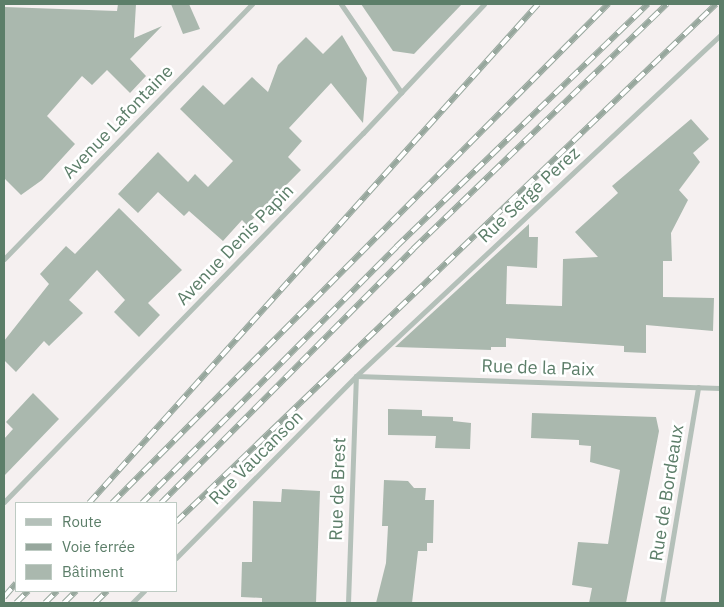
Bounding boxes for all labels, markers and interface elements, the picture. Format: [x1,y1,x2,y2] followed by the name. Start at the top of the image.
[58,61,178,183] street label: Avenue Lafontaine
[474,142,584,248] street label: Rue Serge Perez
[172,180,298,310] street label: Avenue Denis Papin
[481,355,595,381] street label: Rue de la Paix
[204,406,308,510] street label: Rue Vaucanson
[646,423,688,563] street label: Rue de Bordeaux
[325,437,351,541] street label: Rue de Brest
[15,502,178,592] legend
[62,512,102,531] text: Route
[62,537,135,556] text: Voie ferrée
[62,562,124,581] text: Bâtiment

